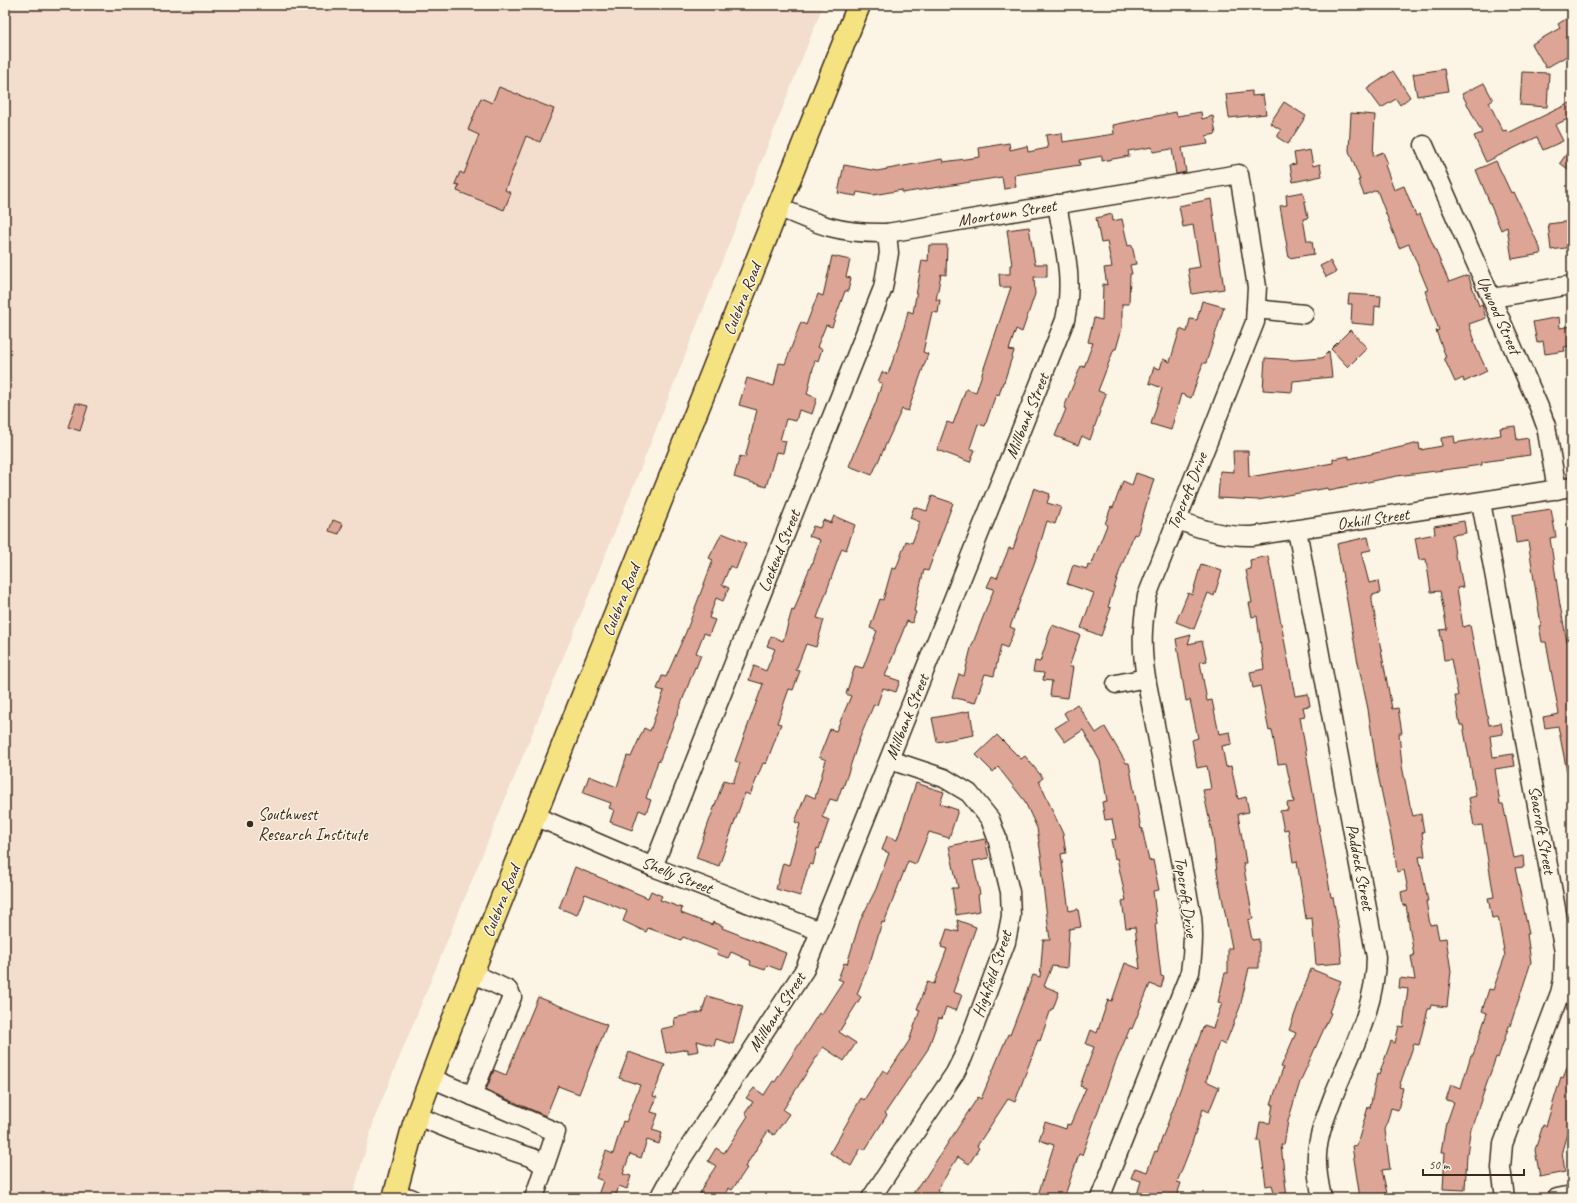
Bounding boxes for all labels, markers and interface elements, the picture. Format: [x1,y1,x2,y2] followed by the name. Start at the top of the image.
[956,194,1060,231] street label: Moortown Street
[718,258,767,338] street label: Culebra Road
[1472,273,1527,360] street label: Upwood Street
[1000,368,1055,462] street label: Millbank Street
[1162,448,1213,533] street label: Topcroft Drive
[1336,503,1413,534] street label: Oxhill Street
[753,505,806,595] street label: Lockend Street
[597,559,646,639] street label: Culebra Road
[880,669,935,763] street label: Millbank Street
[1524,784,1560,878] street label: Seacroft Street
[258,804,369,845] place label: Southwest Research Institute
[245,819,255,829] marker: Southwest Research Institute
[1341,822,1379,914] street label: Paddock Street
[639,851,718,900] street label: Shelly Street
[1170,855,1202,940] street label: Topcroft Drive
[477,860,526,940] street label: Culebra Road
[967,926,1017,1020] street label: Highfield Street
[744,966,812,1056] street label: Millbank Street
[1423,1151,1524,1177] scale bar
[1429,1157,1451,1173] text: 50 m

